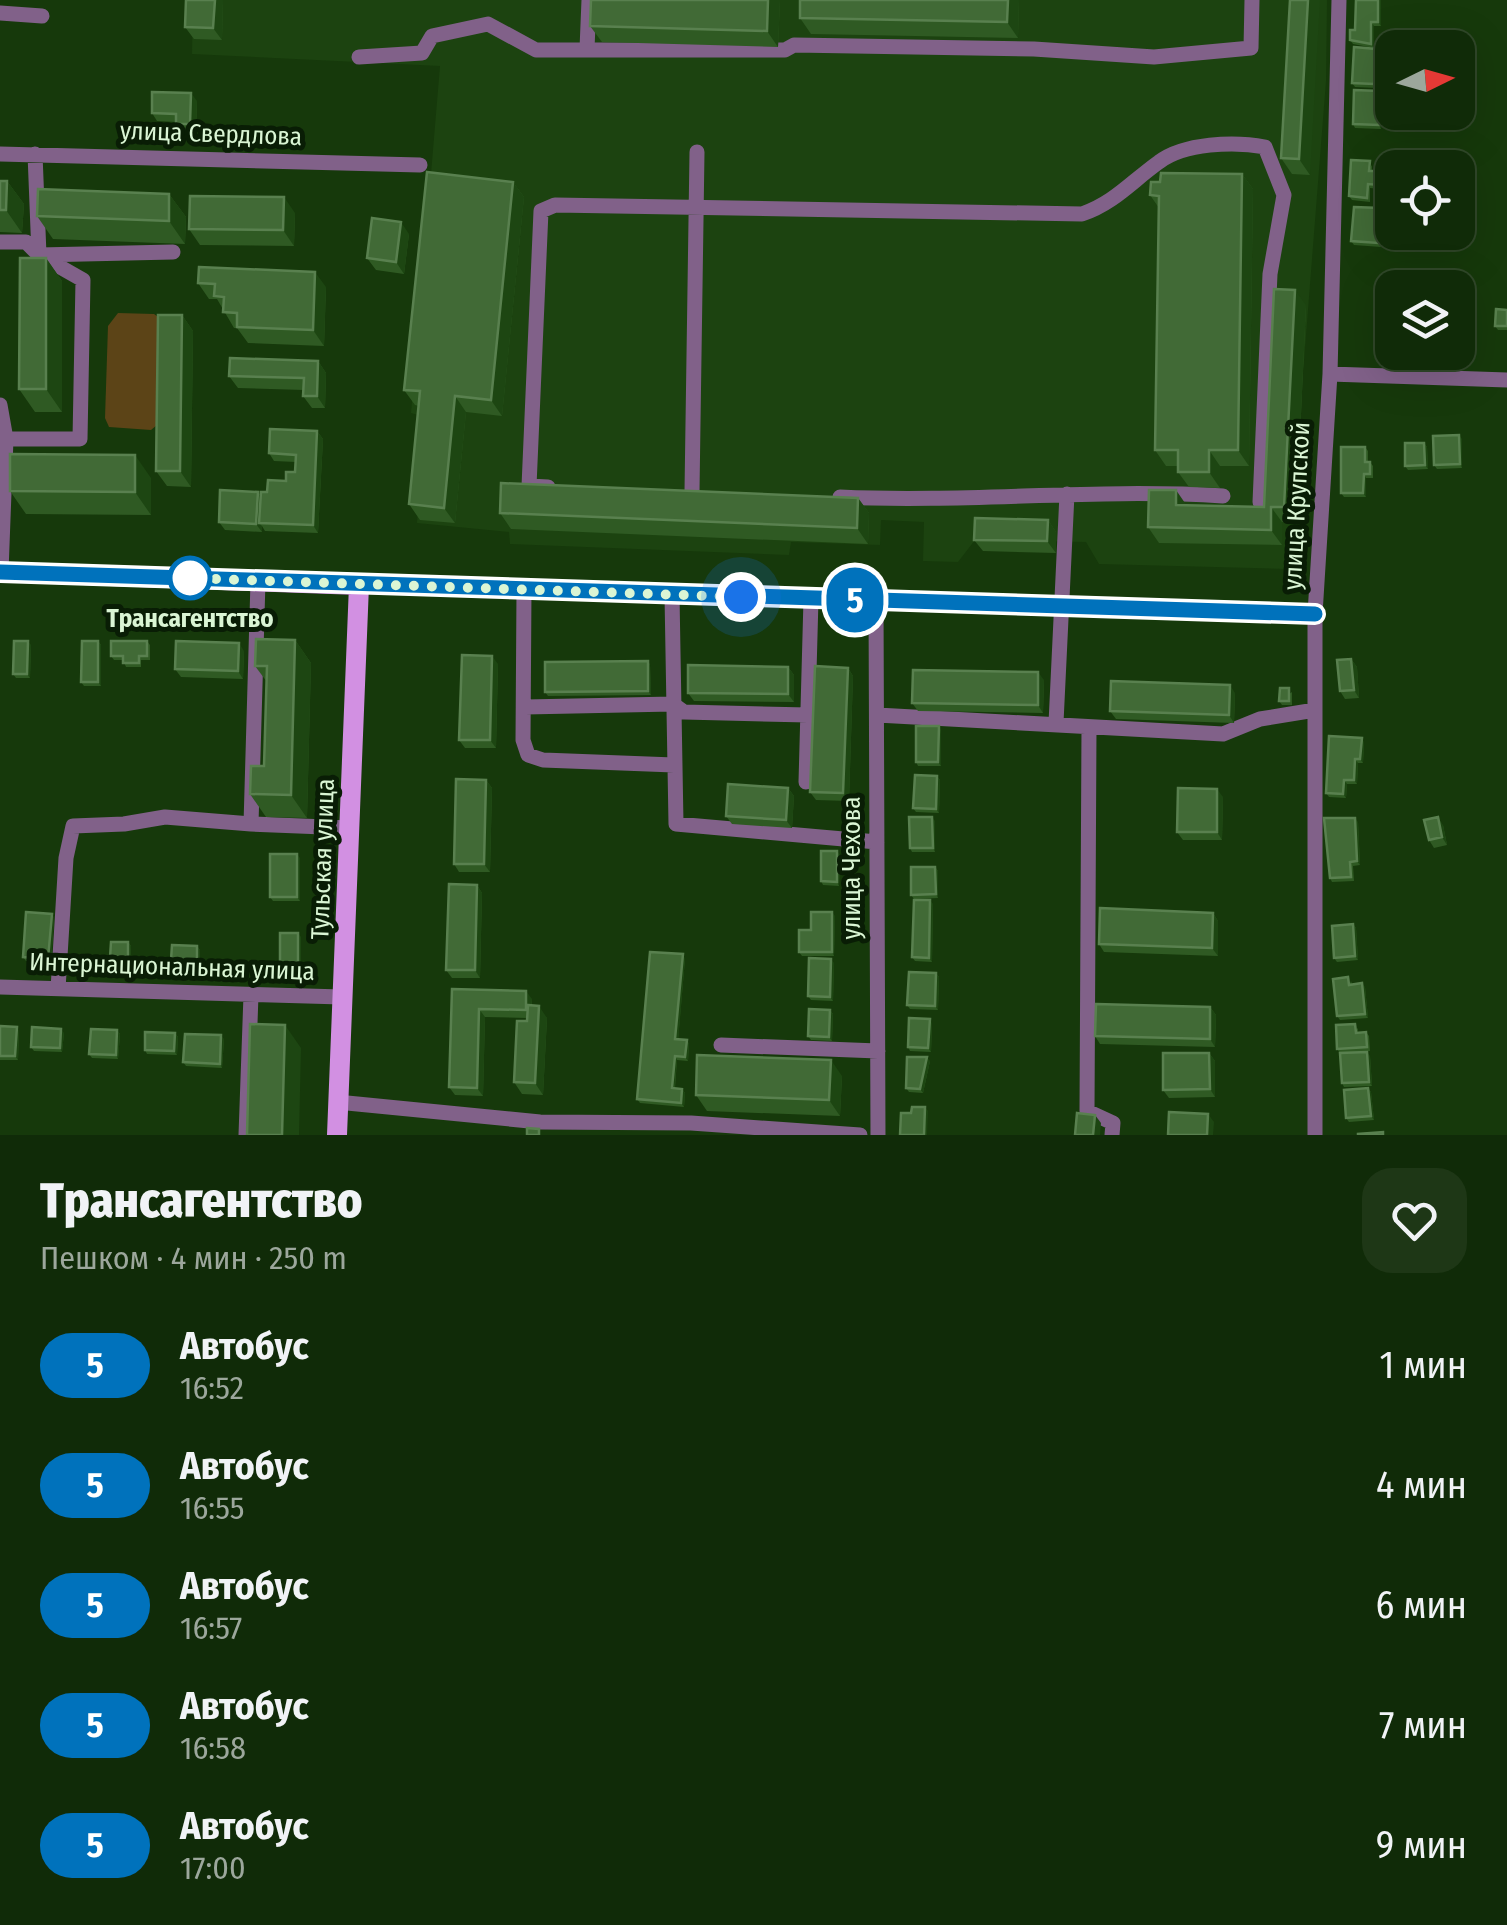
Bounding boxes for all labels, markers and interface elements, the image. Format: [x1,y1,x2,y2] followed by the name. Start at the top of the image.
[1375,30,1475,130] north arrow
[1375,30,1475,370] map controls
[120,116,302,152] street label: улица Свердлова
[1375,150,1475,250] button: locate
[1375,270,1475,370] button: layers
[1278,421,1316,591] street label: улица Крупской
[169,557,211,599] marker: Трансагентство
[822,568,888,632] line badge: 5
[716,572,766,622] your location
[846,579,864,621] text: 5
[106,604,274,634] place label: Трансагентство
[305,778,341,940] street label: Тульская улица
[837,797,867,939] street label: улица Чехова
[29,947,315,987] street label: Интернациональная улица
[1362,1168,1467,1273] button: heart
[40,1172,362,1230] text: Трансагентство
[40,1239,347,1277] text: Пешком · 4 мин · 250 m
[180,1323,309,1369] text: Автобус
[1379,1342,1467,1388] text: 1 мин
[86,1344,104,1386] text: 5
[180,1369,244,1407] text: 16:52
[180,1443,309,1489] text: Автобус
[1376,1462,1467,1508] text: 4 мин
[86,1464,104,1506] text: 5
[180,1489,244,1527] text: 16:55
[180,1563,309,1609] text: Автобус
[1375,1582,1467,1628] text: 6 мин
[86,1584,104,1626] text: 5
[180,1609,242,1647] text: 16:57
[180,1683,309,1729] text: Автобус
[1379,1702,1467,1748] text: 7 мин
[86,1704,104,1746] text: 5
[180,1729,246,1767] text: 16:58
[180,1803,309,1849] text: Автобус
[1376,1822,1467,1868] text: 9 мин
[86,1824,104,1866] text: 5
[180,1849,246,1887] text: 17:00

